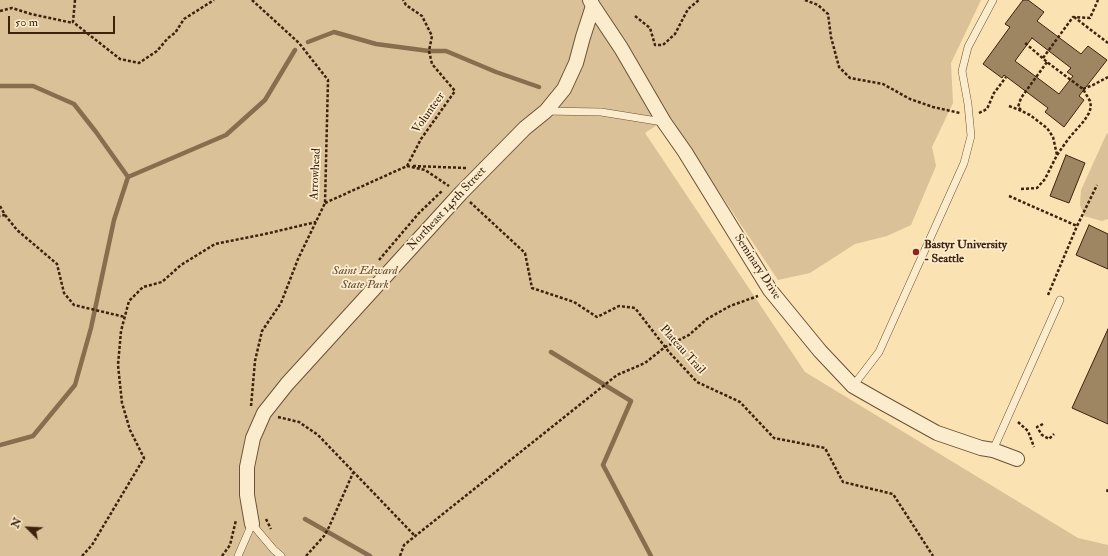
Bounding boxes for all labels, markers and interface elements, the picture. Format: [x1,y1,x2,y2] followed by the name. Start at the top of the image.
[10,8,117,34] scale bar
[15,15,38,30] text: 50 m
[410,90,448,136] street label: Volunteer
[307,148,325,200] street label: Arrowhead
[405,164,489,254] street label: Northeast 145th Street
[731,232,783,302] street label: Seminary Drive
[924,238,1007,266] place label: Bastyr University - Seattle
[911,247,921,257] marker: Bastyr University - Seattle
[332,264,398,292] park label: Saint Edward State Park
[656,323,708,377] street label: Plateau Trail
[8,508,48,548] north arrow
[9,516,25,530] text: N

